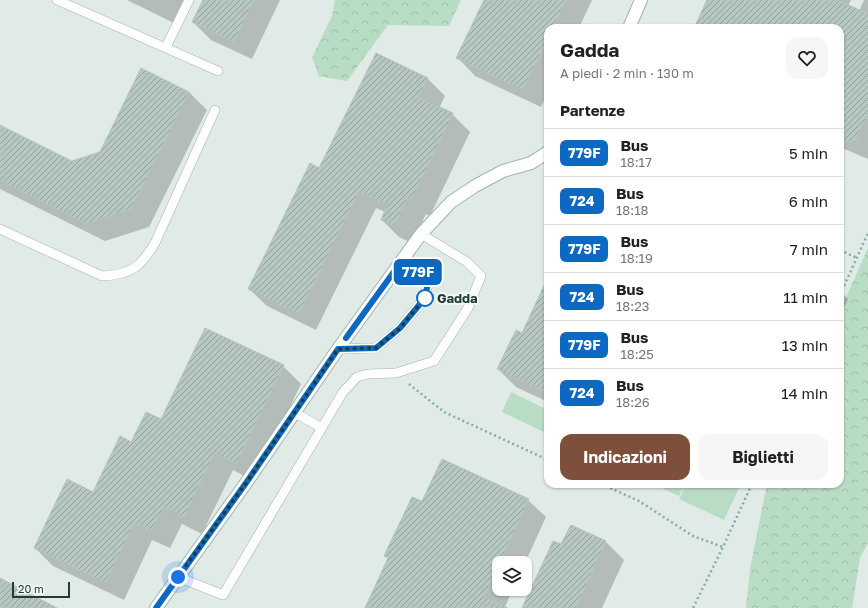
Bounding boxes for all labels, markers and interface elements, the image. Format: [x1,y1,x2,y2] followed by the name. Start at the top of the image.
[786,37,828,79] button: heart
[560,38,619,61] text: Gadda
[560,65,694,81] text: A piedi · 2 min · 130 m
[560,101,625,119] text: Partenze
[620,136,648,154] text: Bus
[568,144,600,161] text: 779F
[789,144,828,162] text: 5 min
[620,154,652,170] text: 18:17
[616,184,644,202] text: Bus
[570,192,594,209] text: 724
[789,192,828,210] text: 6 min
[616,202,648,218] text: 18:18
[620,232,648,250] text: Bus
[568,240,600,257] text: 779F
[790,240,828,258] text: 7 min
[620,250,653,266] text: 18:19
[390,259,446,285] line badge: 779F
[402,263,434,280] text: 779F
[616,280,644,298] text: Bus
[570,288,594,305] text: 724
[783,288,828,306] text: 11 min
[416,289,434,307] marker: Gadda
[437,290,478,306] place label: Gadda
[616,298,649,314] text: 18:23
[620,328,648,346] text: Bus
[568,336,600,353] text: 779F
[782,336,828,354] text: 13 min
[620,346,654,362] text: 18:25
[616,376,644,394] text: Bus
[570,384,594,401] text: 724
[781,384,828,402] text: 14 min
[616,394,650,410] text: 18:26
[560,434,690,480] button: Indicazioni
[698,434,828,480] button: Biglietti
[492,556,532,596] map controls
[492,556,532,596] button: layers
[168,567,188,587] your location
[12,580,70,599] scale bar
[18,582,44,595] text: 20 m

